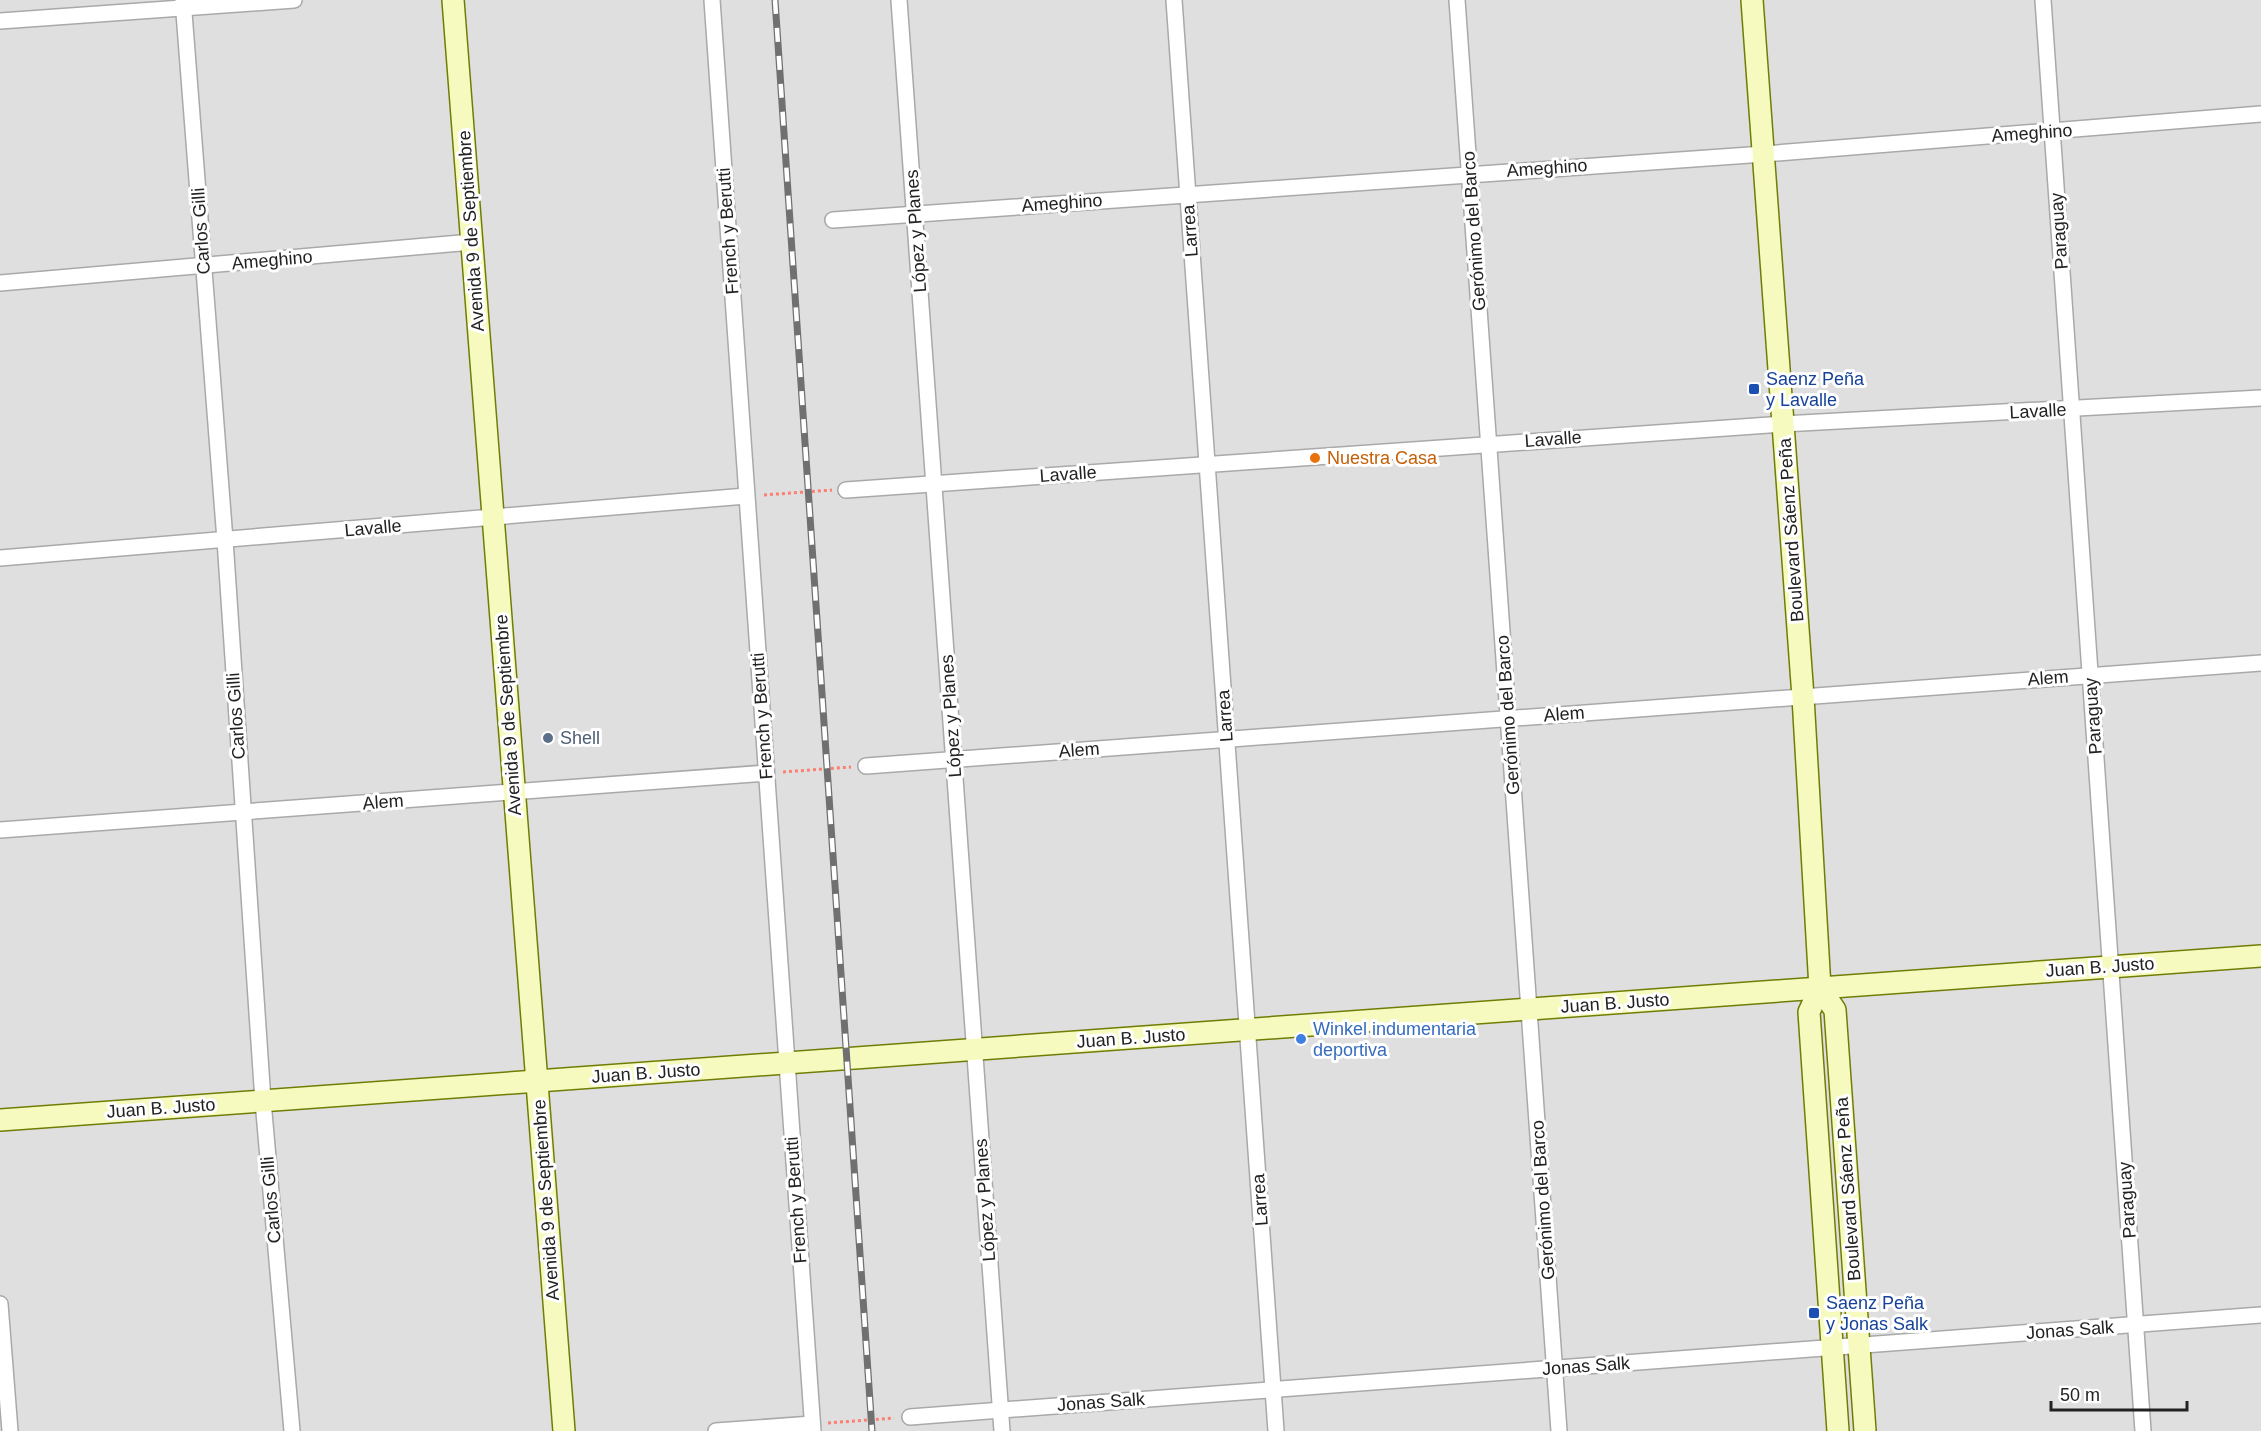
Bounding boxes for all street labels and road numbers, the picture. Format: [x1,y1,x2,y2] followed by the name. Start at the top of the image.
[1991,120,2073,146] street label: Ameghino
[454,130,488,332] street label: Avenida 9 de Septiembre
[1458,150,1490,312] street label: Gerónimo del Barco
[1506,155,1588,181] street label: Ameghino
[714,167,742,295] street label: French y Berutti
[902,169,930,293] street label: López y Planes
[188,187,214,275] street label: Carlos Gilli
[1021,190,1103,216] street label: Ameghino
[2046,192,2072,270] street label: Paraguay
[1178,203,1202,258] street label: Larrea
[231,247,313,273] street label: Ameghino
[2009,400,2067,422] street label: Lavalle
[1524,427,1582,451] street label: Lavalle
[1775,436,1807,623] street label: Boulevard Sáenz Peña
[1039,462,1097,486] street label: Lavalle
[344,516,402,540] street label: Lavalle
[491,614,525,816] street label: Avenida 9 de Septiembre
[1492,634,1524,796] street label: Gerónimo del Barco
[748,652,776,780] street label: French y Berutti
[937,654,965,778] street label: López y Planes
[2027,667,2069,689] street label: Alem
[223,672,249,760] street label: Carlos Gilli
[2080,677,2106,755] street label: Paraguay
[1213,688,1237,743] street label: Larrea
[1543,703,1585,725] street label: Alem
[1058,739,1100,761] street label: Alem
[362,791,404,813] street label: Alem
[2045,953,2155,981] street label: Juan B. Justo
[1560,989,1670,1017] street label: Juan B. Justo
[1076,1024,1186,1052] street label: Juan B. Justo
[591,1059,701,1087] street label: Juan B. Justo
[106,1094,216,1122] street label: Juan B. Justo
[1832,1095,1864,1282] street label: Boulevard Sáenz Peña
[529,1099,563,1301] street label: Avenida 9 de Septiembre
[1527,1119,1559,1281] street label: Gerónimo del Barco
[782,1136,810,1264] street label: French y Berutti
[971,1138,999,1262] street label: López y Planes
[257,1156,285,1244] street label: Carlos Gilli
[2114,1161,2140,1239] street label: Paraguay
[1248,1172,1272,1227] street label: Larrea
[2025,1317,2116,1343] street label: Jonas Salk
[1541,1353,1632,1379] street label: Jonas Salk
[1056,1389,1147,1415] street label: Jonas Salk

